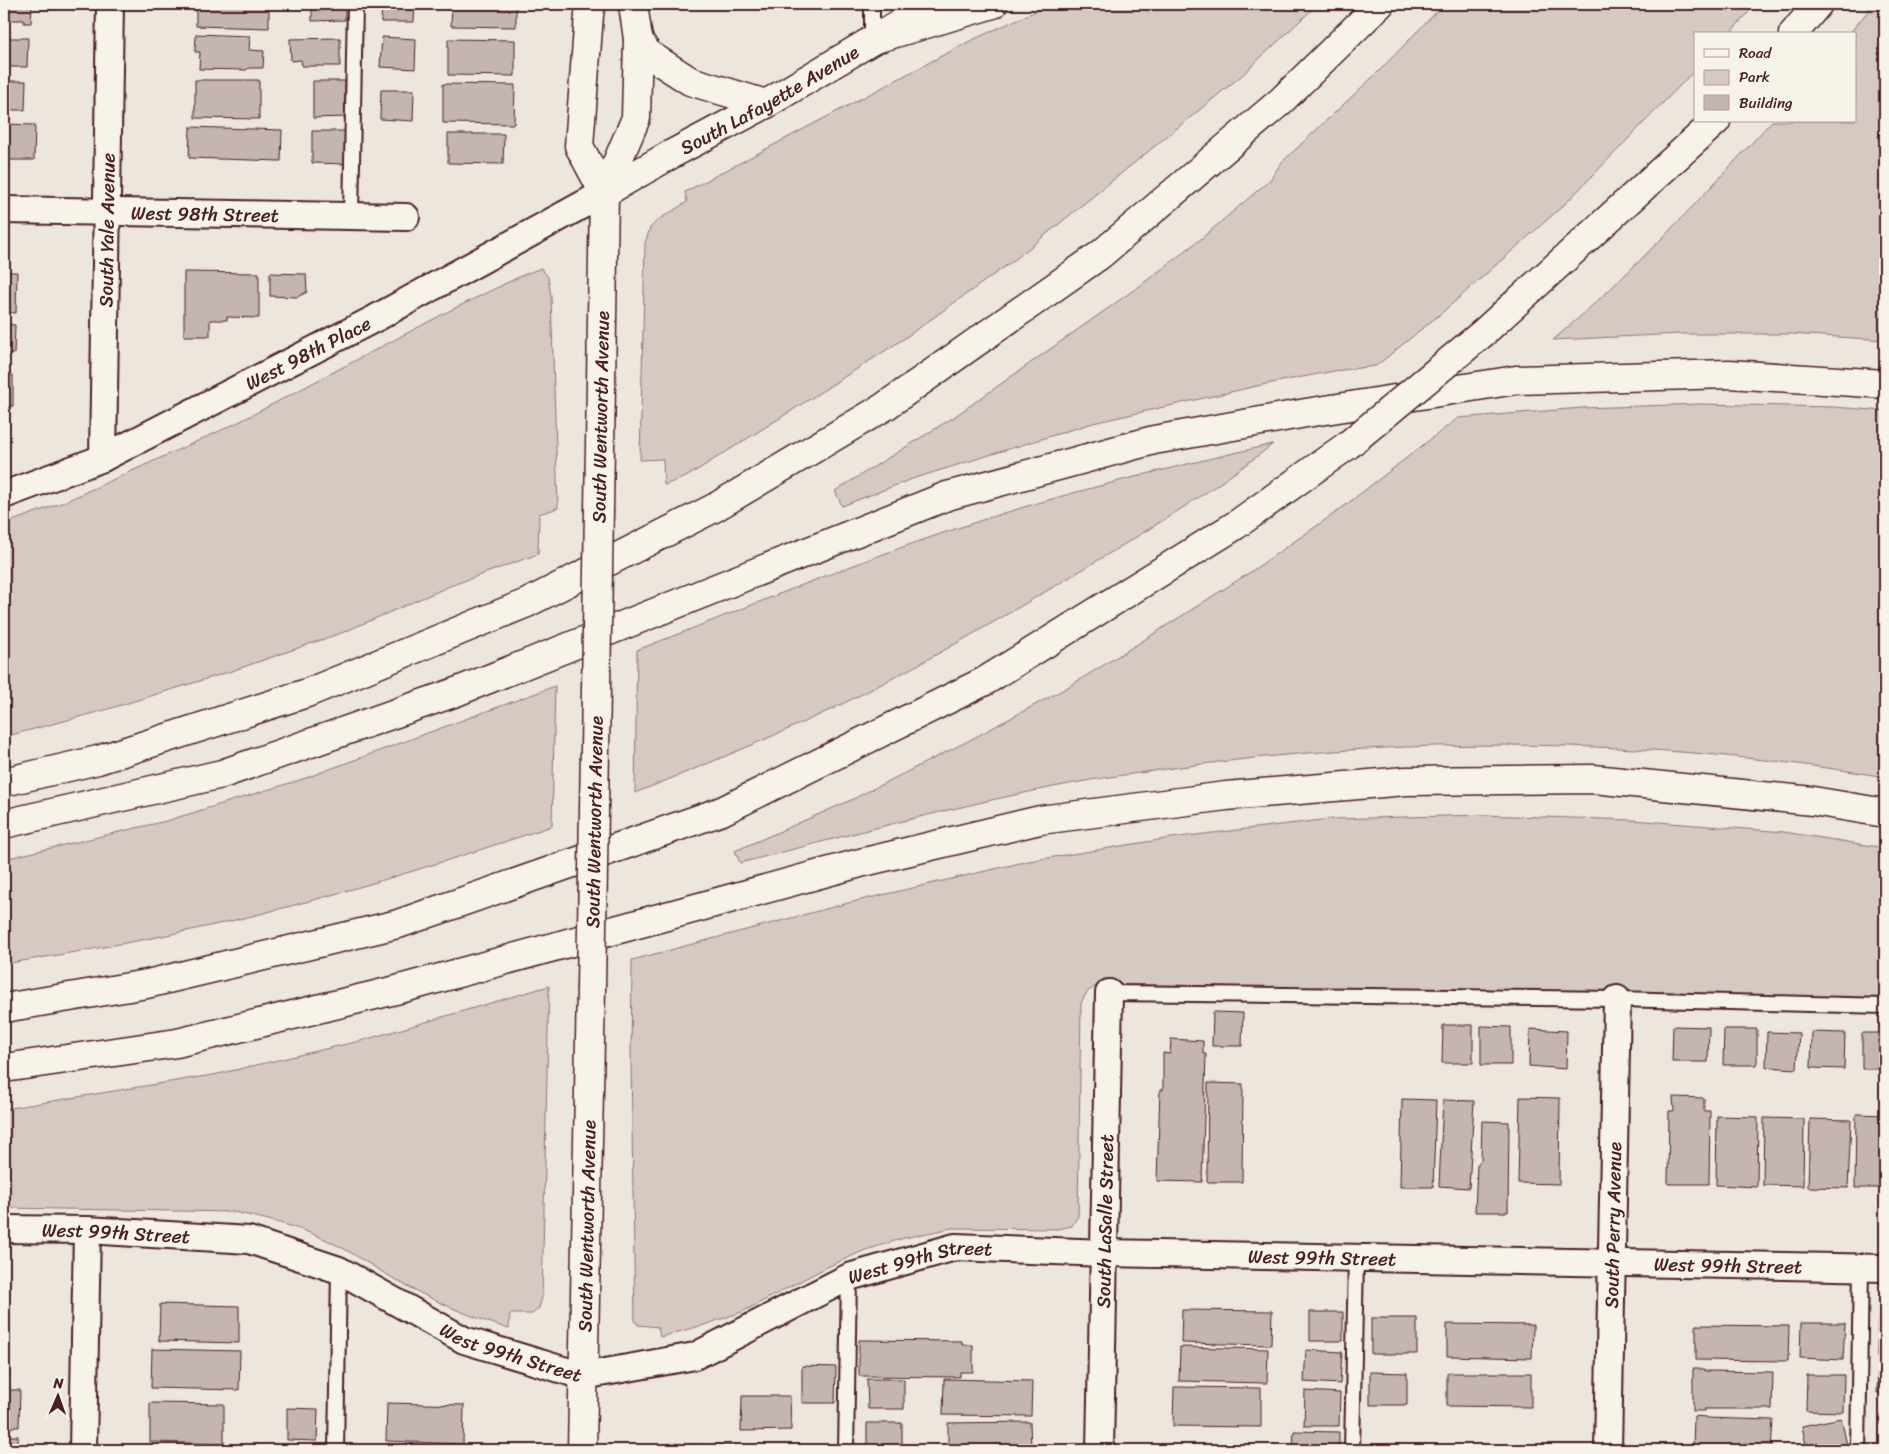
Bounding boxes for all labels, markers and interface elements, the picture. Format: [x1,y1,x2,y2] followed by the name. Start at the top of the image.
[1694,32,1856,122] legend
[674,36,866,164] street label: South Lafayette Avenue
[1739,40,1772,66] text: Road
[1739,64,1770,90] text: Park
[1739,90,1793,116] text: Building
[89,152,125,308] street label: South Yale Avenue
[131,196,279,232] street label: West 98th Street
[239,307,377,400] street label: West 98th Place
[582,311,619,523] street label: South Wentworth Avenue
[576,716,613,928] street label: South Wentworth Avenue
[568,1120,605,1332] street label: South Wentworth Avenue
[1087,1134,1123,1308] street label: South LaSalle Street
[1595,1142,1631,1309] street label: South Perry Avenue
[42,1213,191,1253] street label: West 99th Street
[844,1231,993,1294] street label: West 99th Street
[1248,1240,1396,1276] street label: West 99th Street
[1654,1248,1802,1283] street label: West 99th Street
[433,1314,586,1392] street label: West 99th Street
[52,1371,64,1396] text: N
[32,1372,82,1422] north arrow

